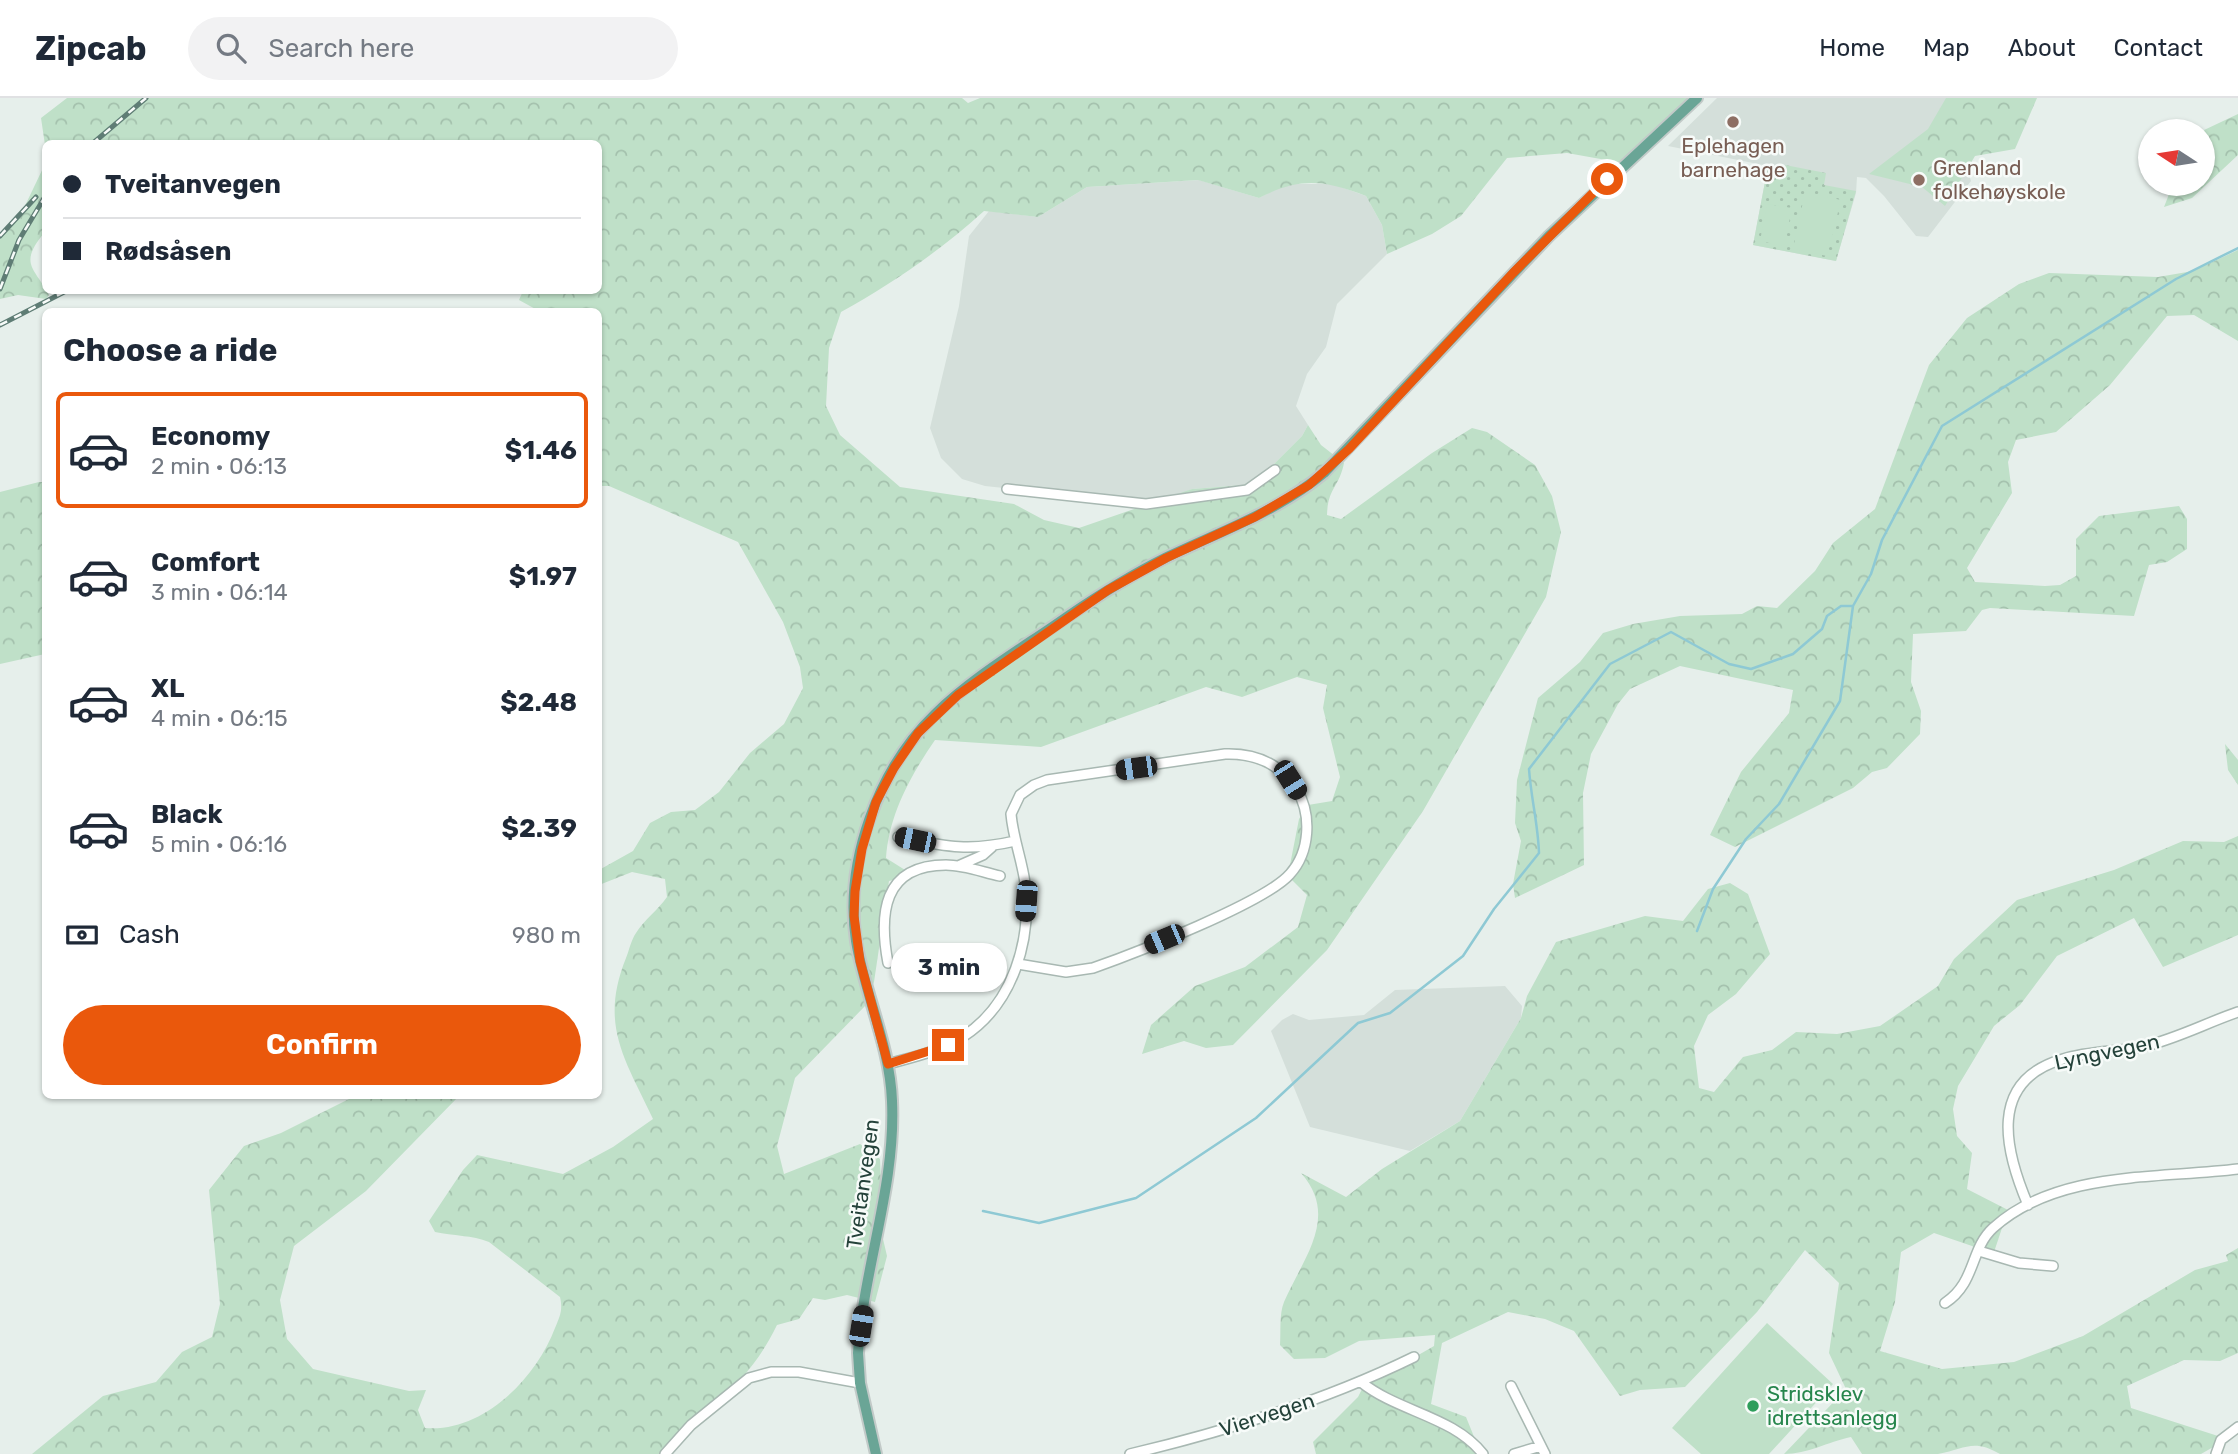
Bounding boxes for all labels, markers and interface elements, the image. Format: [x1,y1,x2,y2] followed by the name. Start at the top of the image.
[188,17,678,80] search box
[35,29,146,68] text: Zipcab
[212,29,250,67] icon: search
[268,33,414,64] text: Search here
[1819,34,1885,62] text: Home
[1923,34,1970,62] text: Map
[2008,34,2076,62] text: About
[2114,34,2203,62] text: Contact
[1725,114,1741,130] marker: Eplehagen barnehage
[2138,119,2216,196] north arrow
[2138,119,2215,196] map controls
[1680,133,1786,182] place label: Eplehagen barnehage
[1933,155,2066,204] place label: Grenland folkehøyskole
[1591,163,1623,195] route start
[105,169,281,200] text: Tveitanvegen
[1911,172,1927,188] marker: Grenland folkehøyskole
[105,236,231,267] text: Rødsåsen
[63,331,277,369] text: Choose a ride
[67,419,130,482] icon: car
[151,421,270,452] text: Economy
[505,435,577,466] text: $1.46
[151,452,287,480] text: 2 min · 06:13
[67,545,130,608] icon: car
[151,547,260,578] text: Comfort
[509,561,577,592] text: $1.97
[151,578,288,606] text: 3 min · 06:14
[67,671,130,734] icon: car
[151,673,184,704] text: XL
[500,687,577,718] text: $2.48
[151,704,288,732] text: 4 min · 06:15
[1114,755,1159,781] car
[1270,757,1311,803] car
[67,797,130,860] icon: car
[151,799,223,830] text: Black
[502,813,577,844] text: $2.39
[893,825,938,855] car
[151,830,287,858] text: 5 min · 06:16
[1015,879,1038,923] car
[63,916,101,954] icon: cash
[119,919,180,950] text: Cash
[512,921,581,949] text: 980 m
[1141,921,1188,957] car
[890,944,1006,992] callout: 3 min
[918,953,980,981] text: 3 min
[63,1005,581,1085] button: Confirm
[2052,1028,2162,1075] street label: Lyngvegen
[932,1029,964,1061] route end
[841,1117,884,1250] street label: Tveitanvegen
[848,1304,875,1348] car
[1767,1381,1897,1430] place label: Stridsklev idrettsanlegg
[1216,1387,1318,1442] street label: Viervegen
[1745,1398,1761,1414] marker: Stridsklev idrettsanlegg

